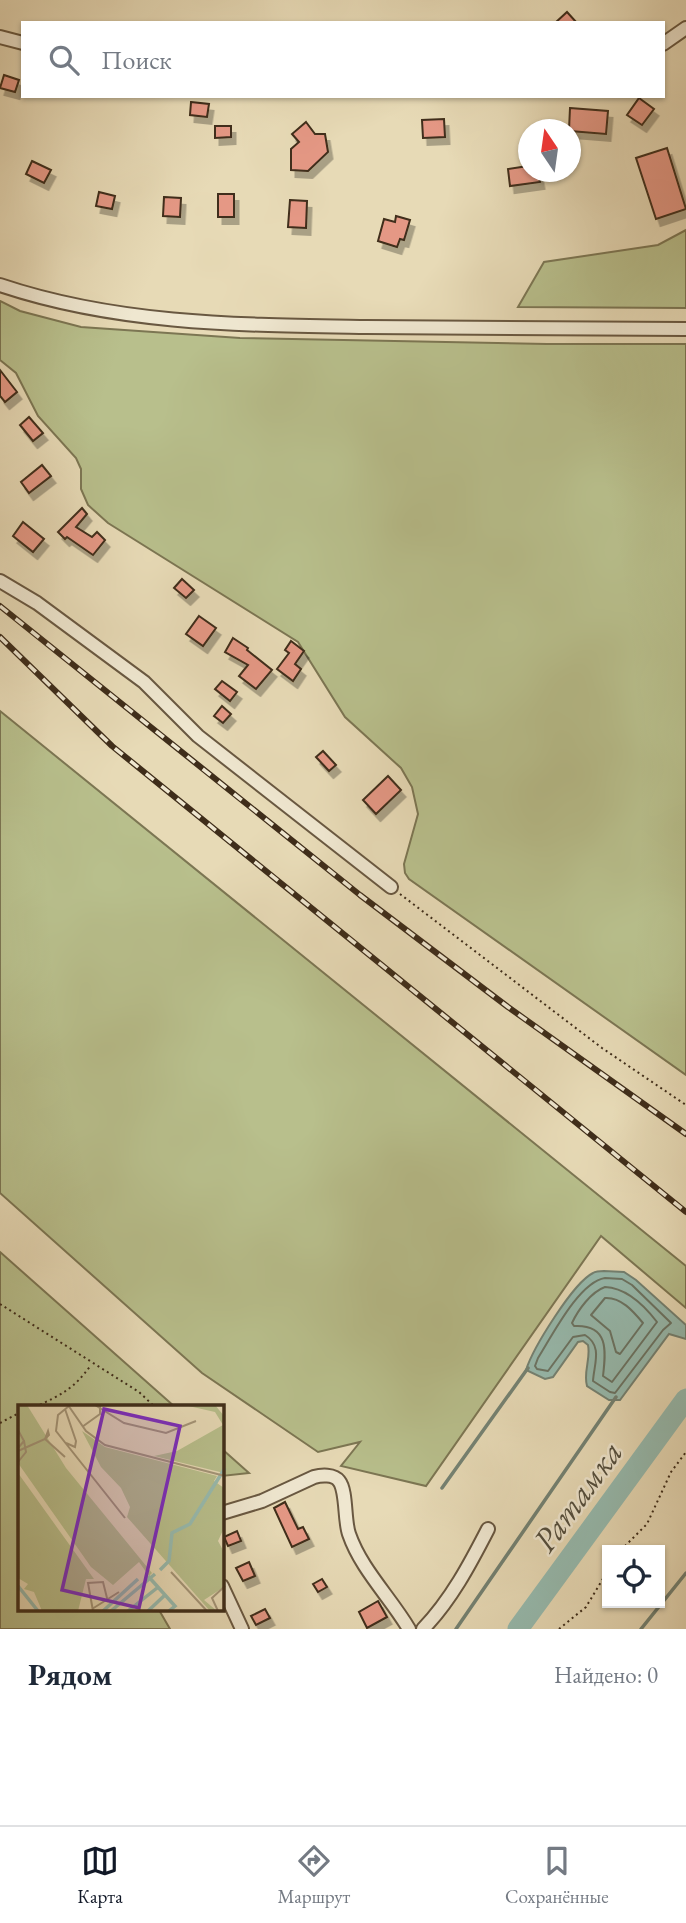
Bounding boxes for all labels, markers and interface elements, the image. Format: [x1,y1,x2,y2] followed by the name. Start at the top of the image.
[21,21,665,98] search box
[45,41,83,79] icon: search
[101,43,172,77] text: Поиск
[518,119,581,182] north arrow
[18,1405,224,1612] inset map
[523,1432,632,1560] water label: Ратамка
[602,1545,665,1608] map controls
[602,1545,665,1608] button: locate
[28,1655,112,1694] text: Рядом
[554,1660,658,1690] text: Найдено: 0
[77,1842,123,1909] tab: Карта
[277,1842,350,1909] tab: Маршрут
[505,1842,609,1909] tab: Сохранённые

